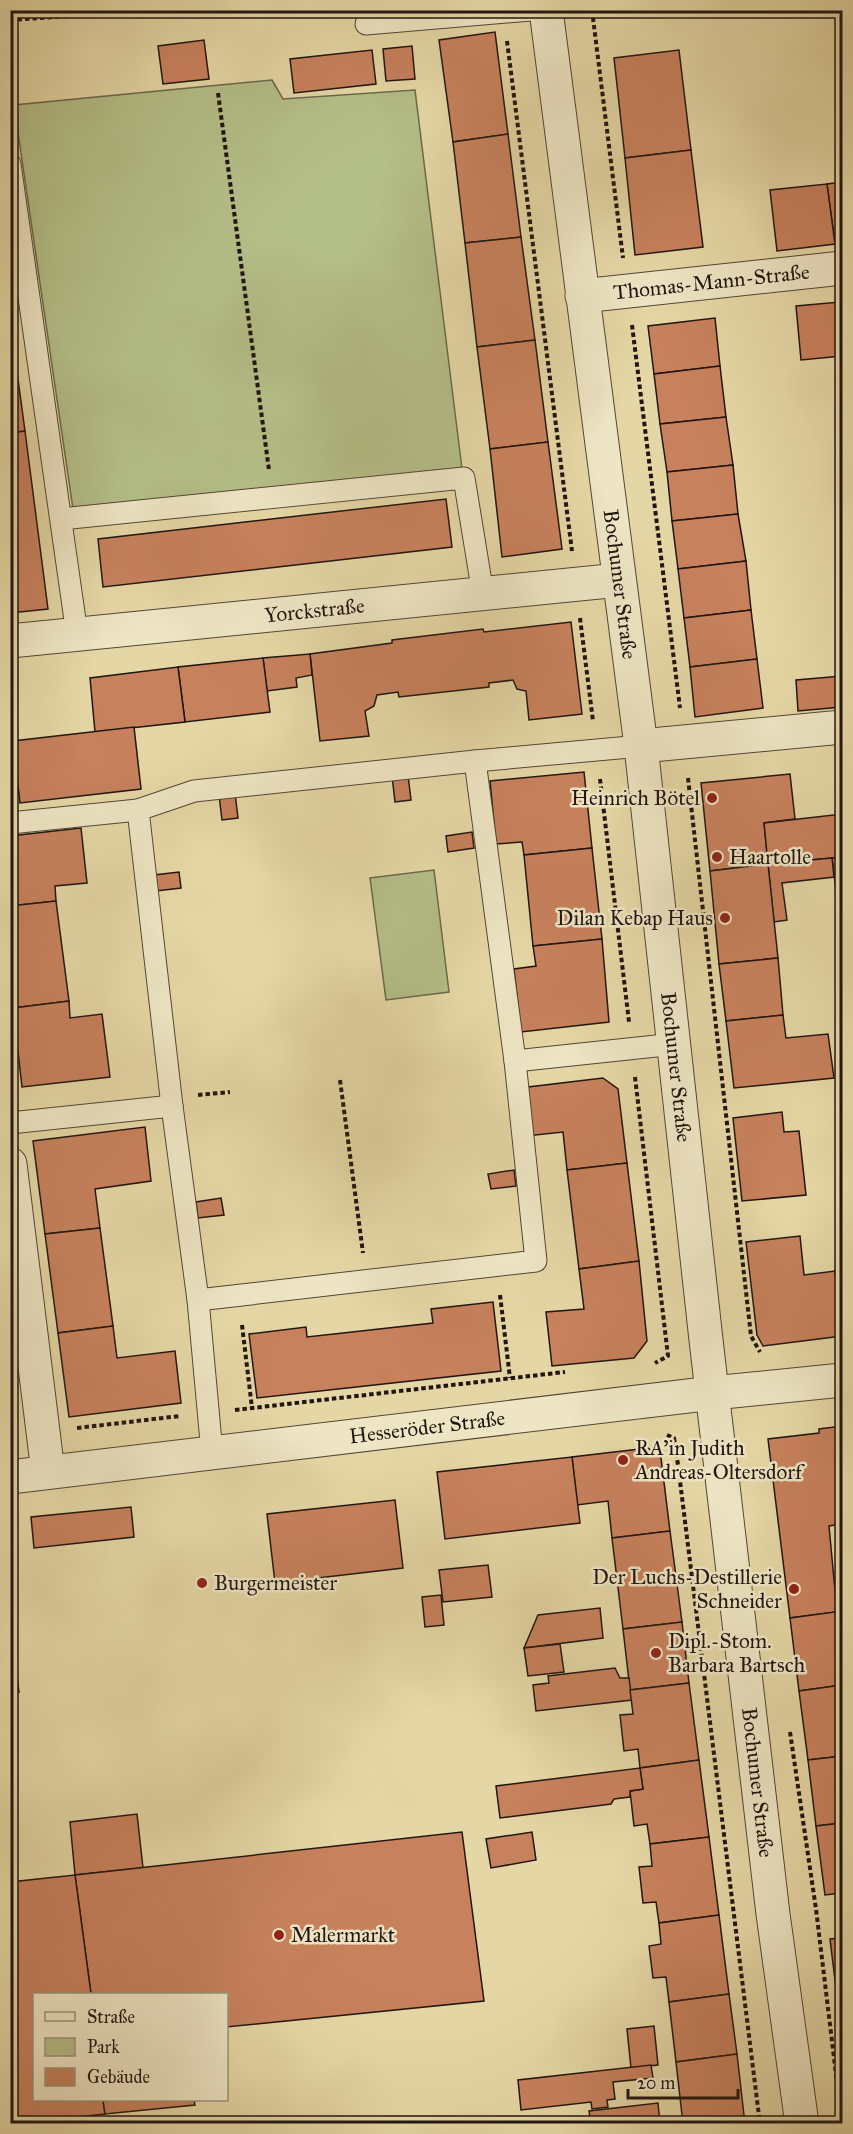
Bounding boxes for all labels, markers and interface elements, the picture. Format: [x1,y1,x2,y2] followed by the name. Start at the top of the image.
[612,259,811,306] street label: Thomas-Mann-Straße
[598,508,643,661] street label: Bochumer Straße
[263,593,366,628] street label: Yorckstraße
[571,785,700,811] place label: Heinrich Bötel
[705,791,719,805] marker: Heinrich Bötel
[729,844,811,870] place label: Haartolle
[710,850,724,864] marker: Haartolle
[557,905,713,931] place label: Dilan Kebap Haus
[718,911,732,925] marker: Dilan Kebap Haus
[655,991,697,1144] street label: Bochumer Straße
[348,1405,507,1449] street label: Hesseröder Straße
[634,1435,805,1485] place label: RA'in Judith Andreas-Oltersdorf
[616,1453,630,1467] marker: RA'in Judith Andreas-Oltersdorf
[592,1564,782,1614] place label: Der Luchs-Destillerie Schneider
[214,1570,337,1596] place label: Burgermeister
[195,1576,209,1590] marker: Burgermeister
[787,1582,801,1596] marker: Der Luchs-Destillerie Schneider
[668,1628,806,1678] place label: Dipl.-Stom. Barbara Bartsch
[649,1646,663,1660] marker: Dipl.-Stom. Barbara Bartsch
[736,1706,779,1859] street label: Bochumer Straße
[291,1922,396,1948] place label: Malermarkt
[272,1928,286,1942] marker: Malermarkt
[33,1993,228,2101] legend
[87,2006,135,2028] text: Straße
[87,2036,120,2058] text: Park
[628,2062,738,2100] scale bar
[87,2066,150,2088] text: Gebäude
[637,2072,675,2094] text: 20 m

